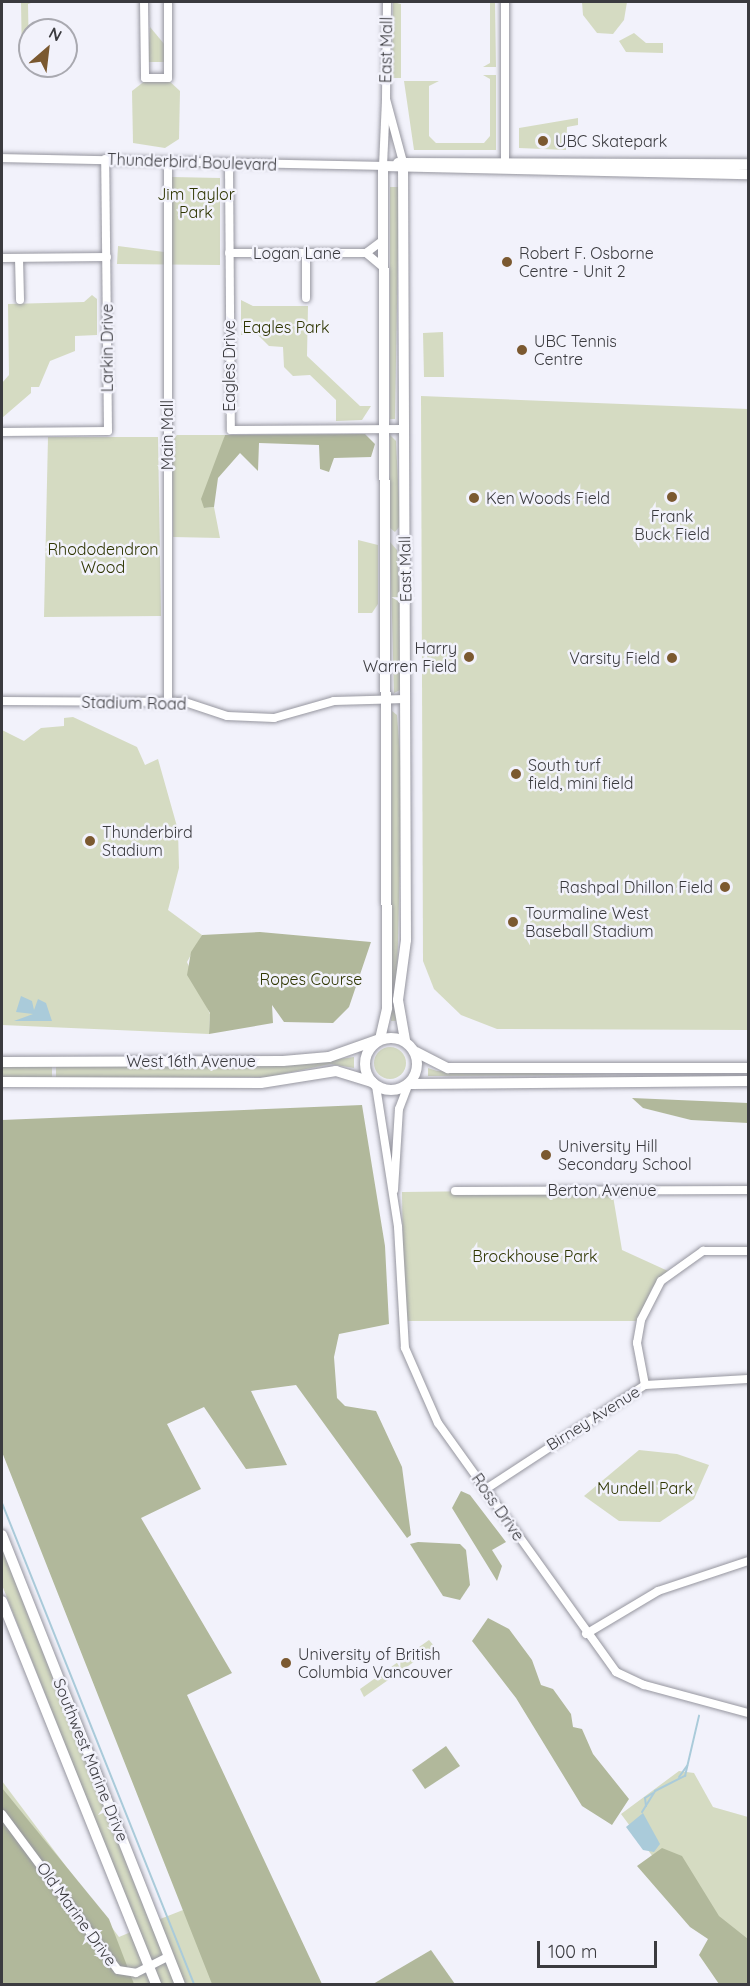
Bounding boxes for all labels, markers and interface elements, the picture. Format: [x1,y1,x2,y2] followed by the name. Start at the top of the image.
[376,17,396,83] street label: East Mall
[18,18,78,78] north arrow
[46,22,65,45] text: N
[555,131,667,151] place label: UBC Skatepark
[536,134,550,148] marker: UBC Skatepark
[107,149,277,175] street label: Thunderbird Boulevard
[157,184,235,222] park label: Jim Taylor Park
[253,243,341,263] street label: Logan Lane
[519,243,654,281] place label: Robert F. Osborne Centre - Unit 2
[500,255,514,269] marker: Robert F. Osborne Centre - Unit 2
[97,304,117,392] street label: Larkin Drive
[242,317,330,337] park label: Eagles Park
[219,320,239,412] street label: Eagles Drive
[534,331,617,369] place label: UBC Tennis Centre
[515,343,529,357] marker: UBC Tennis Centre
[157,400,177,470] street label: Main Mall
[486,488,610,508] place label: Ken Woods Field
[665,490,679,504] marker: Frank Buck Field
[467,491,481,505] marker: Ken Woods Field
[634,506,710,544] place label: Frank Buck Field
[395,536,415,602] street label: East Mall
[47,539,159,577] park label: Rhododendron Wood
[363,638,457,676] place label: Harry Warren Field
[569,648,660,668] place label: Varsity Field
[462,650,476,664] marker: Harry Warren Field
[665,651,679,665] marker: Varsity Field
[81,692,187,714] street label: Stadium Road
[528,755,633,793] place label: South turf field, mini field
[509,767,523,781] marker: South turf field, mini field
[102,822,193,860] place label: Thunderbird Stadium
[83,834,97,848] marker: Thunderbird Stadium
[559,877,713,897] place label: Rashpal Dhillon Field
[718,880,732,894] marker: Rashpal Dhillon Field
[525,903,654,941] place label: Tourmaline West Baseball Stadium
[506,915,520,929] marker: Tourmaline West Baseball Stadium
[260,969,362,989] park label: Ropes Course
[126,1051,256,1071] street label: West 16th Avenue
[558,1136,692,1174] place label: University Hill Secondary School
[539,1148,553,1162] marker: University Hill Secondary School
[548,1180,656,1200] street label: Berton Avenue
[472,1246,598,1266] park label: Brockhouse Park
[543,1382,643,1454] street label: Birney Avenue
[468,1469,528,1545] street label: Ross Drive
[597,1478,693,1498] park label: Mundell Park
[298,1644,453,1682] place label: University of British Columbia Vancouver
[279,1656,293,1670] marker: University of British Columbia Vancouver
[49,1676,133,1844] street label: Southwest Marine Drive
[33,1858,121,1970] street label: Old Marine Drive
[540,1929,660,1967] scale bar
[548,1940,597,1963] text: 100 m

